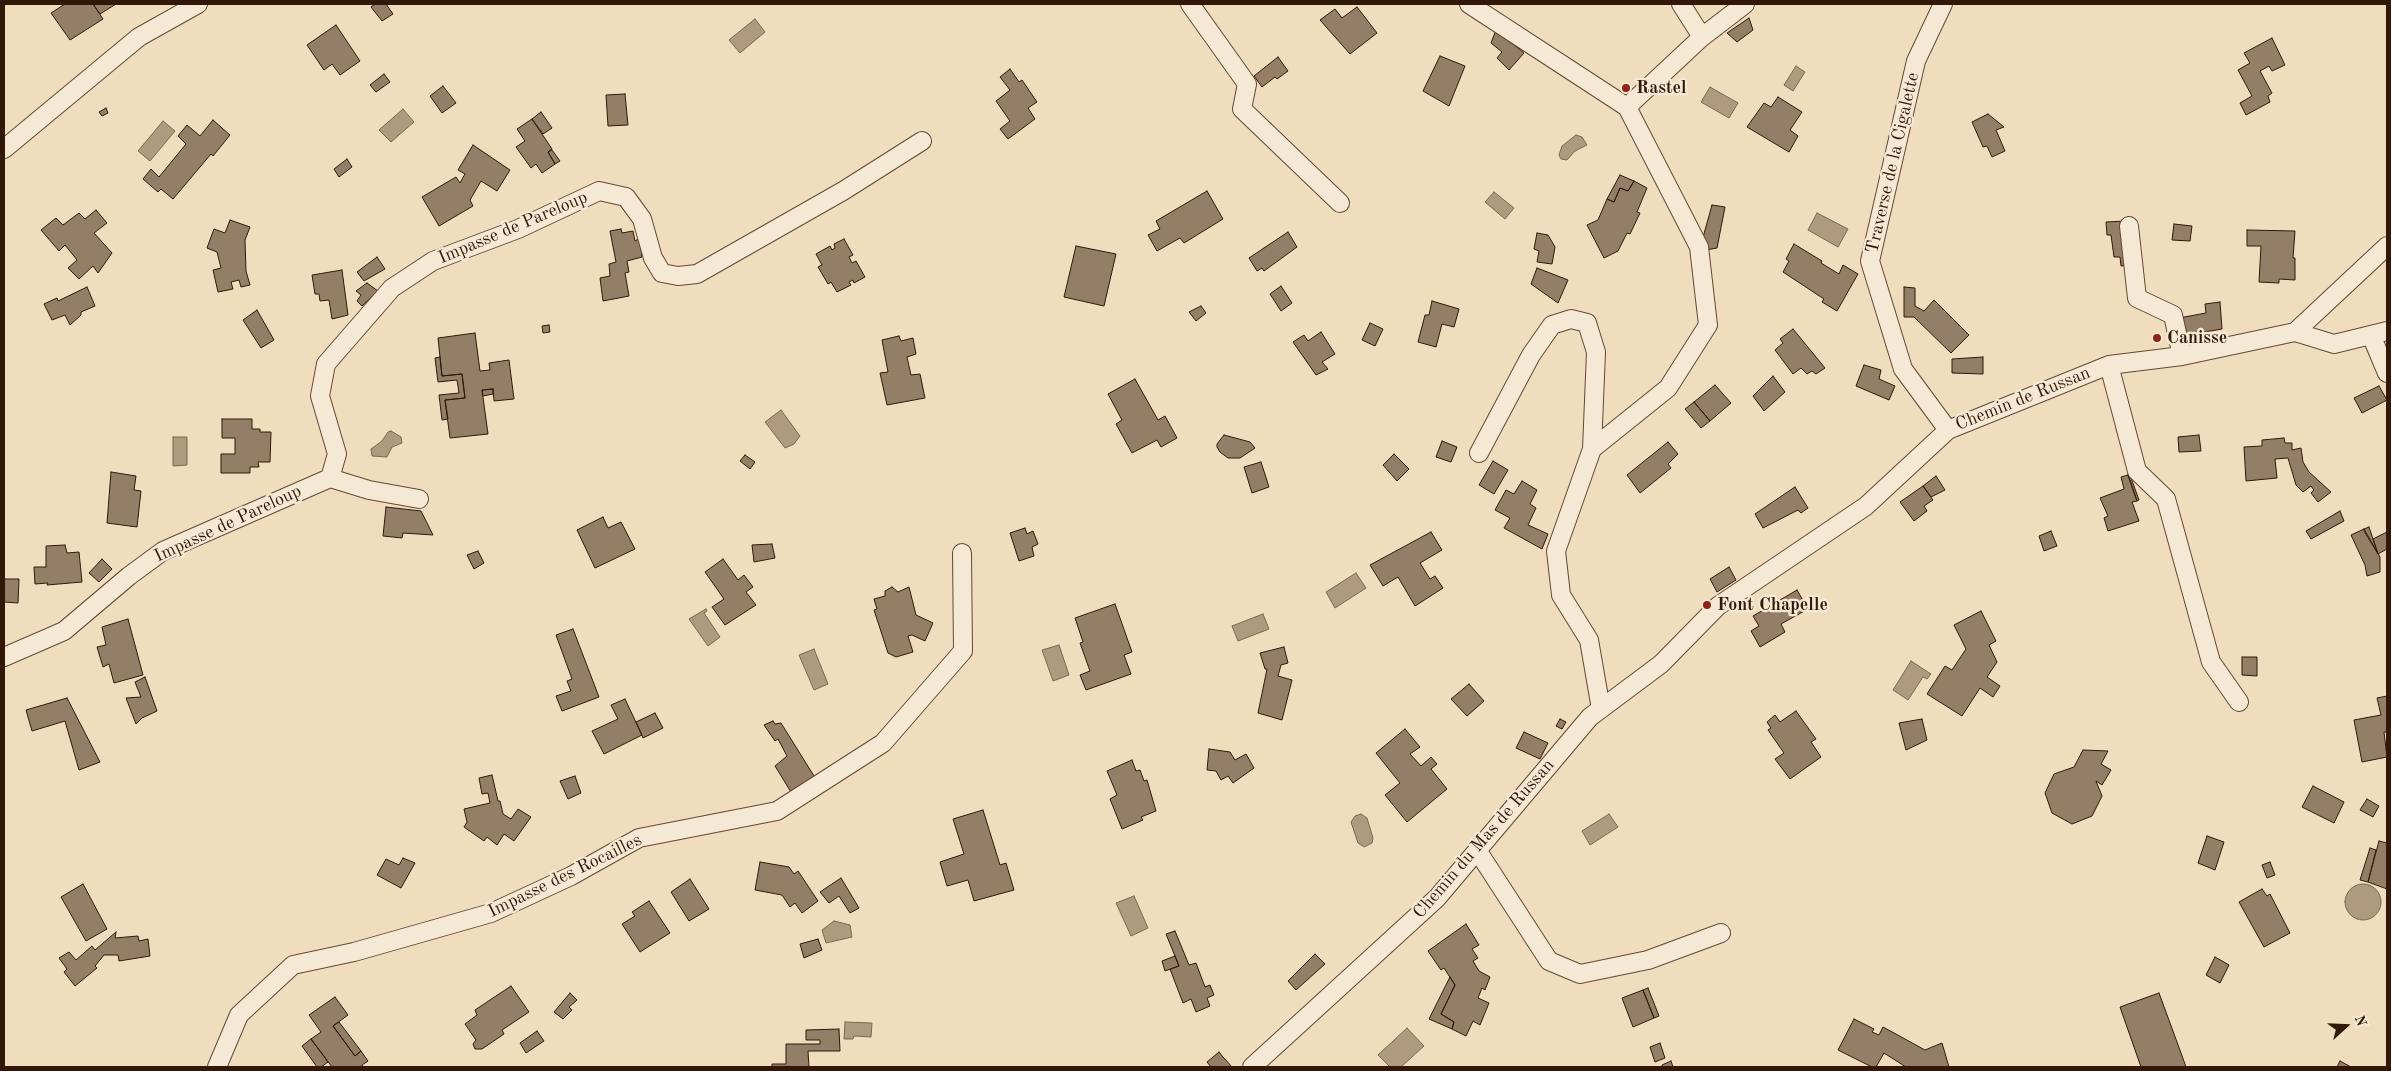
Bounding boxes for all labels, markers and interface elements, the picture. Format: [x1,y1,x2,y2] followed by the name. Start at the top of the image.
[1862,70,1924,256] street label: Traverse de la Cigalette
[1636,77,1687,99] place label: Rastel
[1620,82,1632,94] marker: Rastel
[435,187,591,269] street label: Impasse de Pareloup
[2167,327,2227,349] place label: Canisse
[2151,332,2163,344] marker: Canisse
[1952,362,2094,436] street label: Chemin de Russan
[151,480,305,568] street label: Impasse de Pareloup
[1717,594,1828,616] place label: Font Chapelle
[1701,599,1713,611] marker: Font Chapelle
[1409,755,1559,923] street label: Chemin du Mas de Russan
[485,829,645,923] street label: Impasse des Rocailles
[2321,1001,2371,1051] north arrow
[2352,1013,2369,1028] text: N

